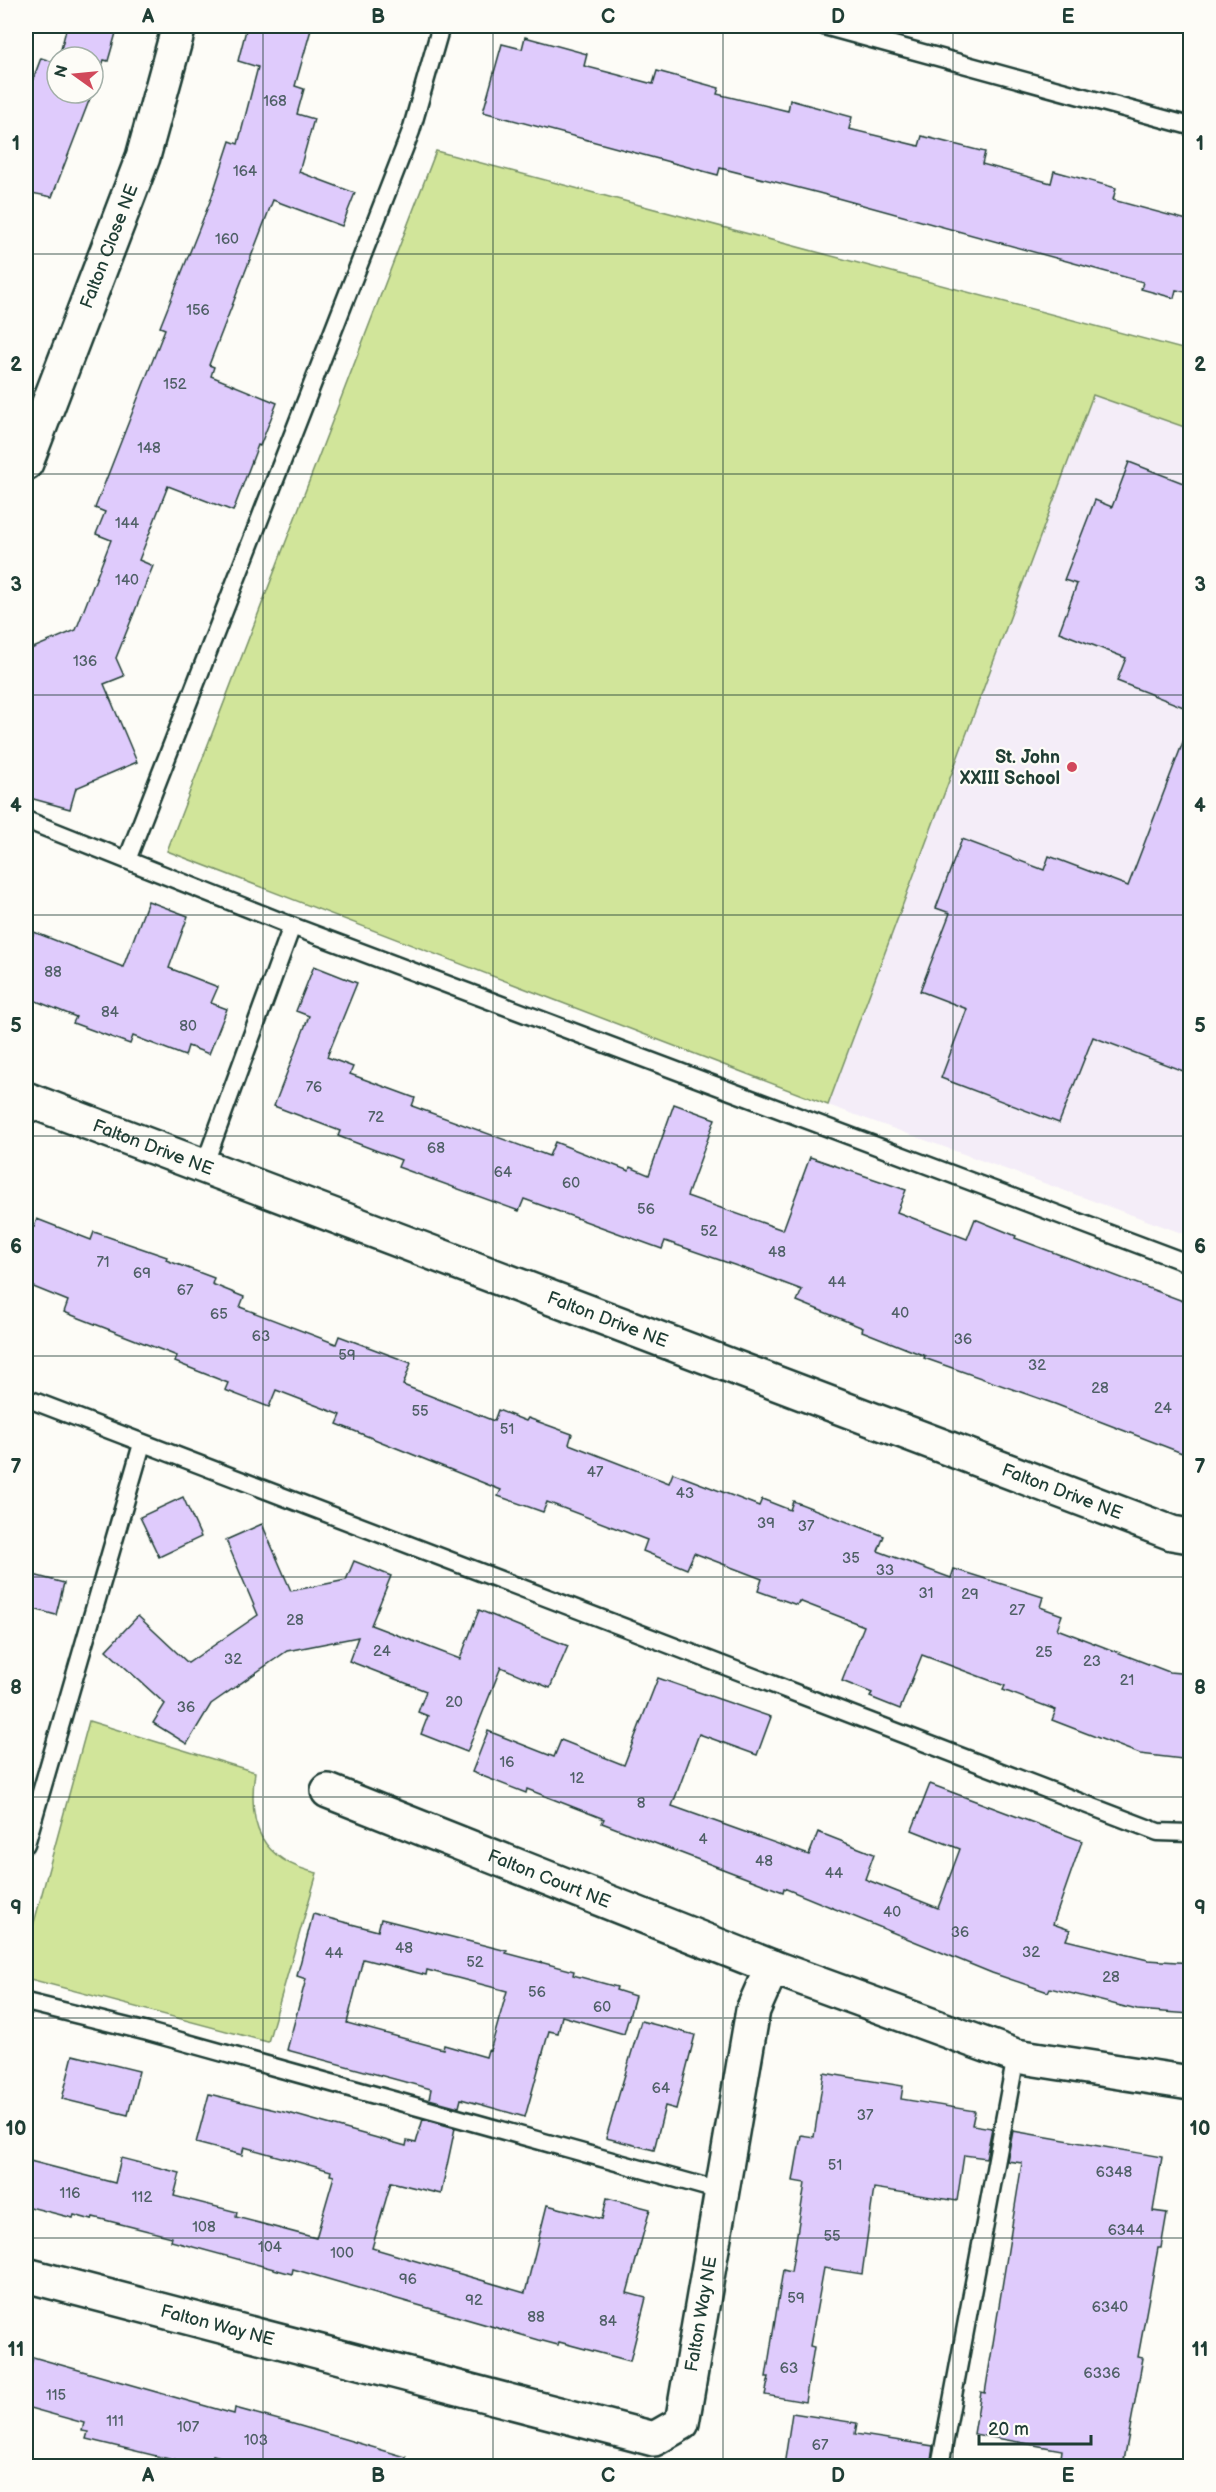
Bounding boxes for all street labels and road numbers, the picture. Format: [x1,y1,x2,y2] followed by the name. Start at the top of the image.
[76,181,142,311] street label: Falton Close NE
[90,1115,217,1180] street label: Falton Drive NE
[544,1287,671,1352] street label: Falton Drive NE
[999,1459,1126,1524] street label: Falton Drive NE
[485,1845,614,1912] street label: Falton Court NE
[681,2254,721,2373] street label: Falton Way NE
[158,2300,277,2350] street label: Falton Way NE

